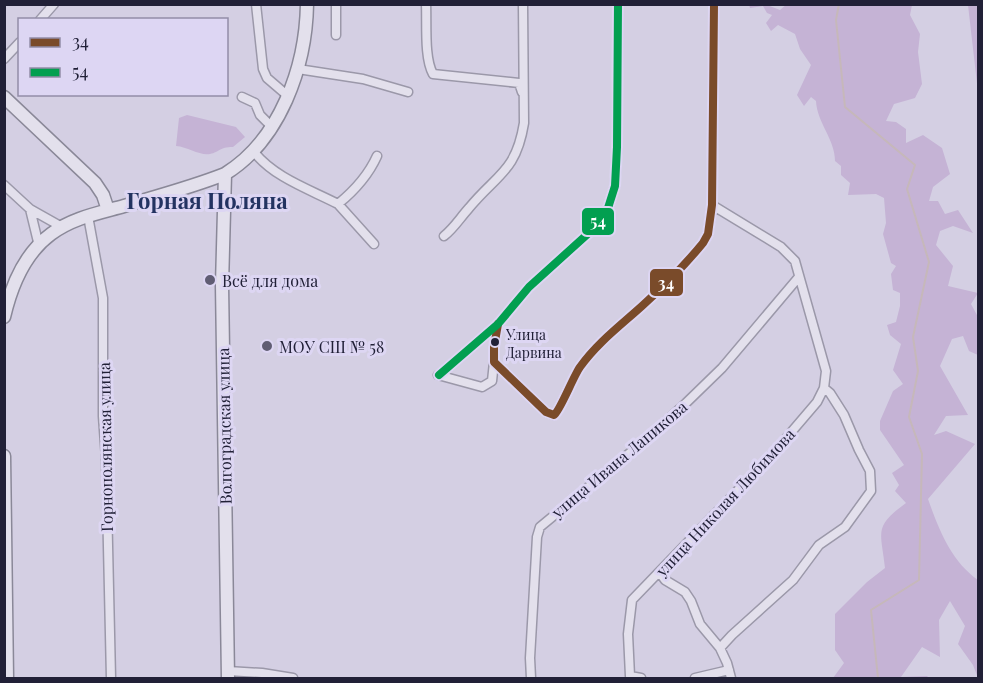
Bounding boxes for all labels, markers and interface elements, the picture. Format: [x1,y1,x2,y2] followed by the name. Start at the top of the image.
[18,18,228,96] legend
[72,29,89,53] text: 34
[72,59,88,83] text: 54
[126,185,288,215] district label: Горная Поляна
[581,207,615,236] line badge: 54
[590,210,606,231] text: 54
[649,268,684,297] line badge: 34
[222,270,318,291] place label: Всё для дома
[658,272,674,293] text: 34
[203,273,217,287] marker: Всё для дома
[505,325,562,362] place label: Улица Дарвина
[279,336,384,357] place label: МОУ СШ № 58
[489,336,501,348] marker: Улица Дарвина
[260,339,274,353] marker: МОУ СШ № 58
[212,347,236,504] street label: Волгоградская улица
[93,362,117,532] street label: Горнополянская улица
[546,396,691,523] street label: улица Ивана Лапикова
[650,424,799,581] street label: улица Николая Любимова

